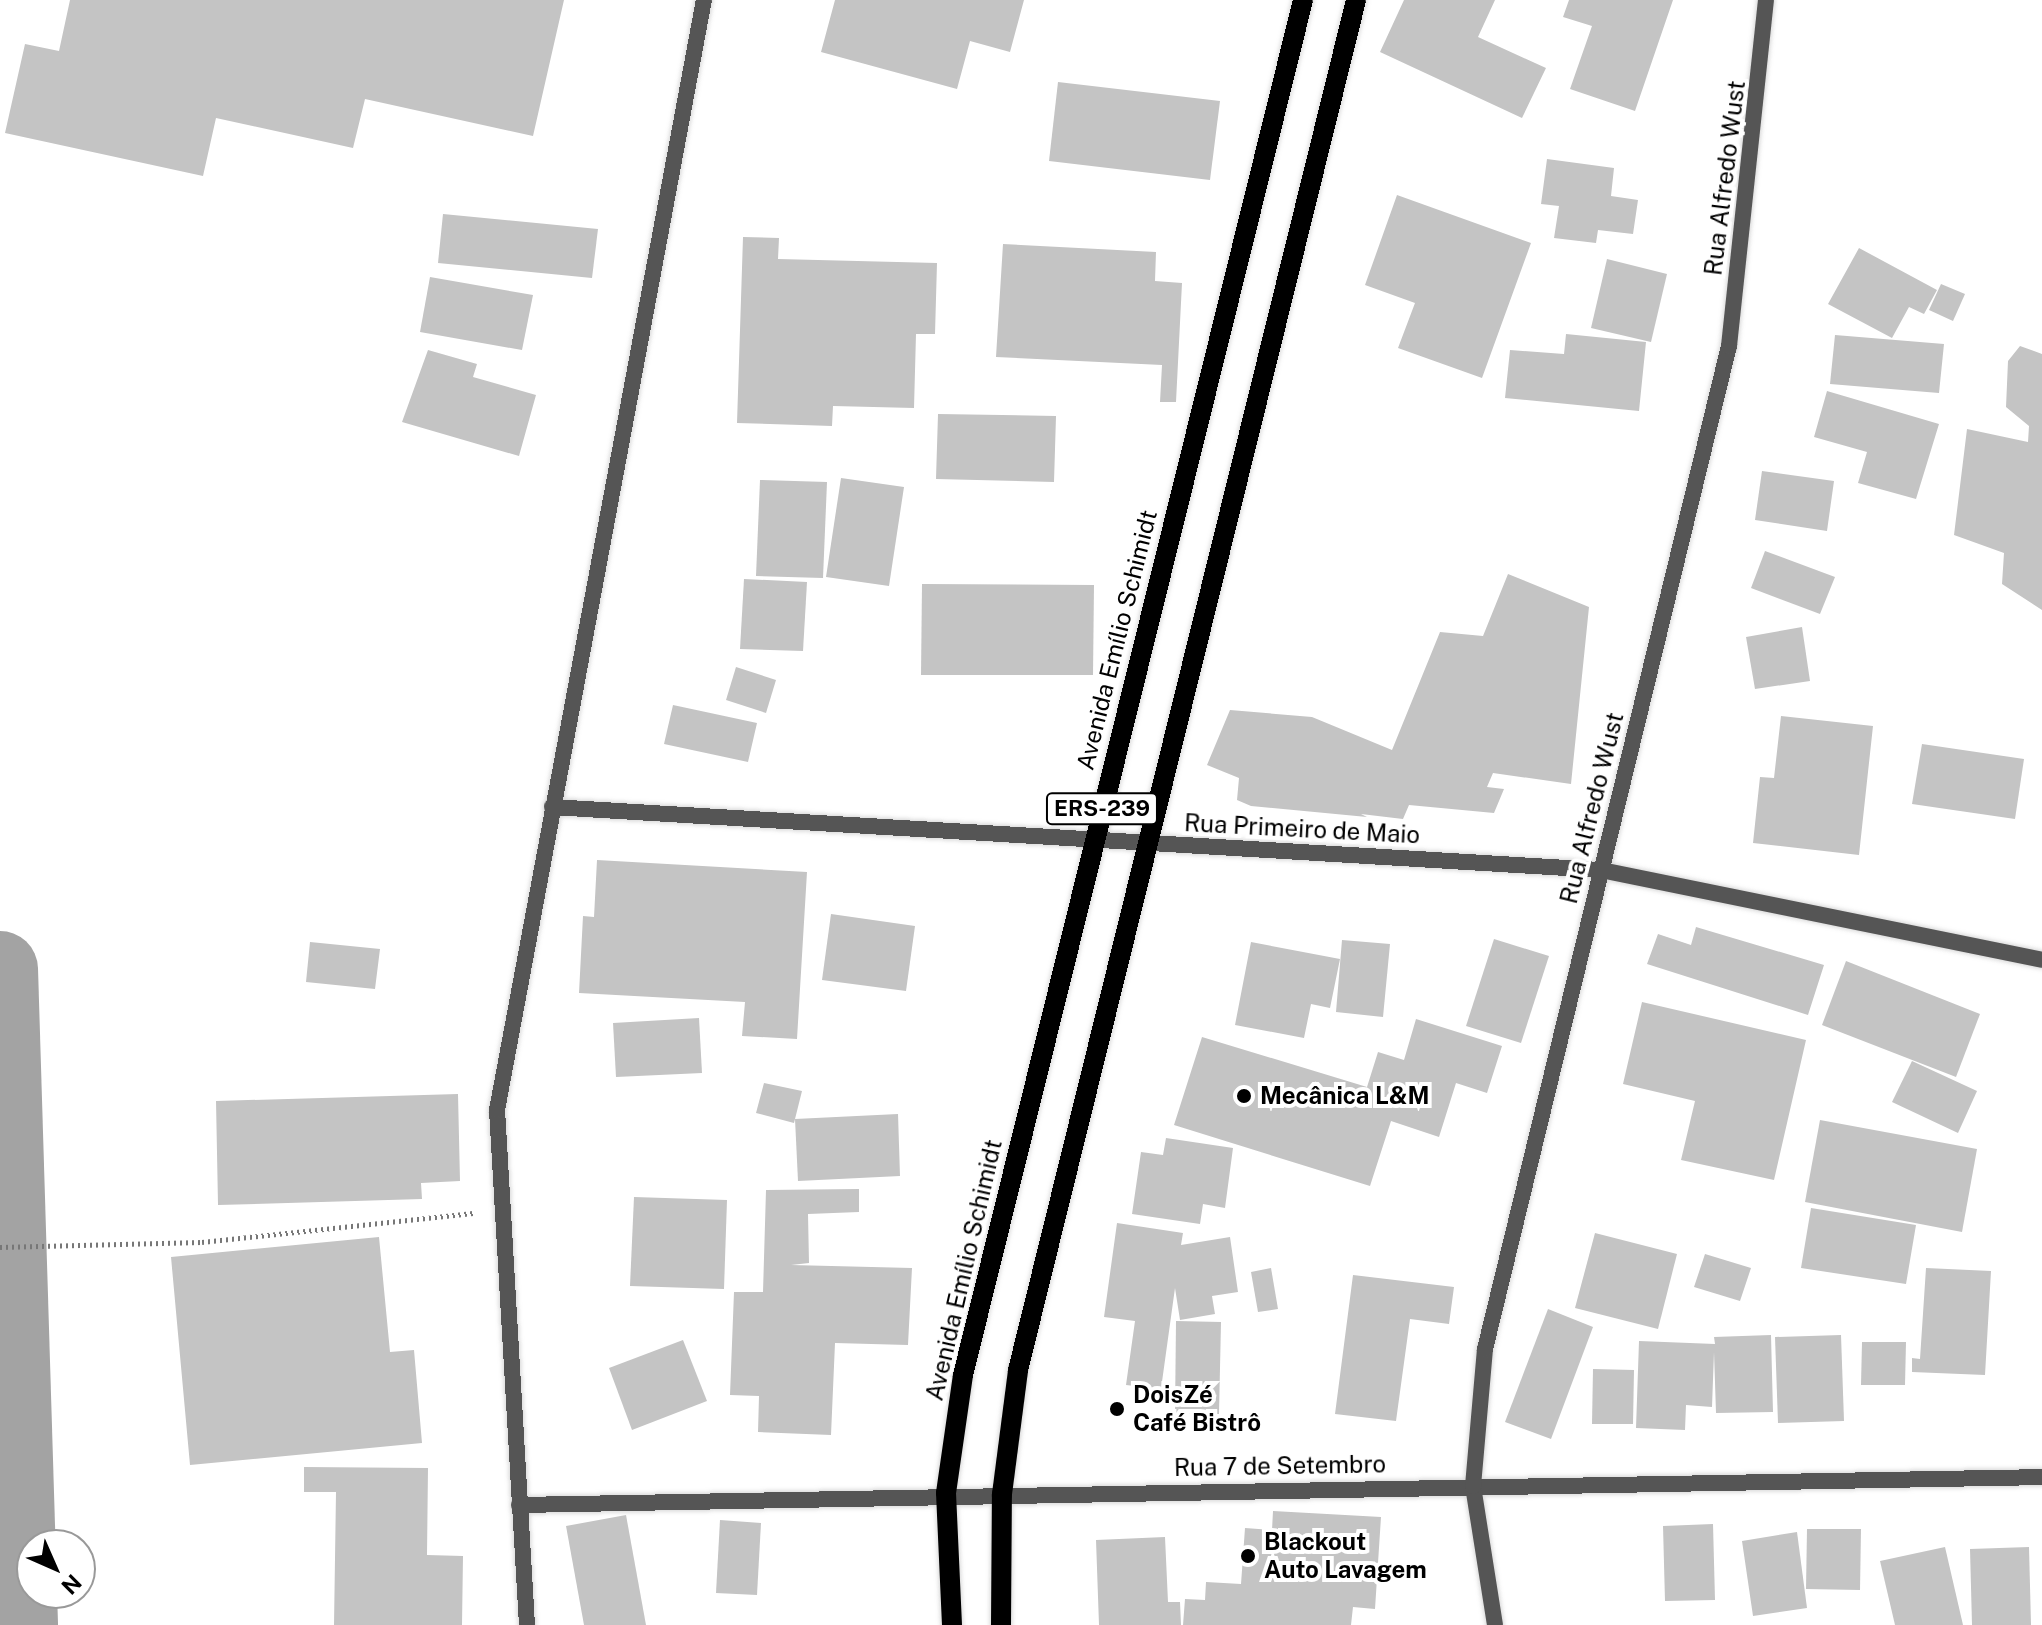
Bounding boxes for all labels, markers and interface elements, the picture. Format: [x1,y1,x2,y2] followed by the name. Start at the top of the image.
[1699,79,1751,277] street label: Rua Alfredo Wust
[1071,507,1163,773] street label: Avenida Emílio Schimidt
[1554,709,1630,907] street label: Rua Alfredo Wust
[1044,791,1160,827] road number: ERS-239
[1183,808,1421,850] street label: Rua Primeiro de Maio
[1260,1082,1430,1110] place label: Mecânica L&M
[1235,1087,1253,1105] marker: Mecânica L&M
[920,1137,1008,1403] street label: Avenida Emílio Schimidt
[1133,1381,1261,1437] place label: DoisZé Café Bistrô
[1108,1400,1126,1418] marker: DoisZé Café Bistrô
[1173,1450,1387,1482] street label: Rua 7 de Setembro
[1264,1528,1427,1584] place label: Blackout Auto Lavagem
[16,1529,96,1609] north arrow
[1239,1547,1257,1565] marker: Blackout Auto Lavagem
[56,1569,87,1600] text: N

